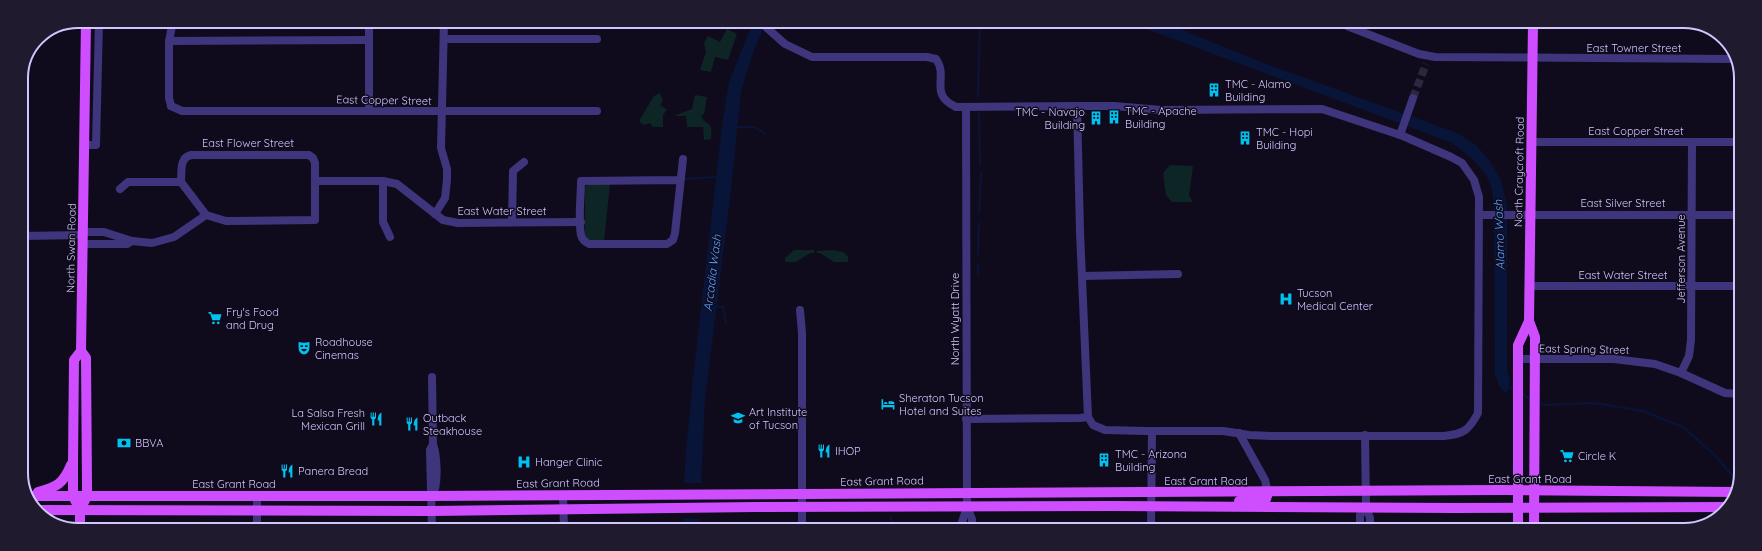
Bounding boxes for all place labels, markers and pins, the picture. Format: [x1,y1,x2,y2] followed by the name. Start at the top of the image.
[1225,77,1292,104] place label: TMC - Alamo Building
[1206,82,1222,98] building icon: TMC - Alamo Building
[1125,104,1197,131] place label: TMC - Apache Building
[1015,105,1085,132] place label: TMC - Navajo Building
[1106,109,1122,125] building icon: TMC - Apache Building
[1088,110,1104,126] building icon: TMC - Navajo Building
[1256,125,1313,152] place label: TMC - Hopi Building
[1237,130,1253,146] building icon: TMC - Hopi Building
[1297,286,1374,313] place label: Tucson Medical Center
[1278,291,1294,307] hospital icon: Tucson Medical Center
[226,305,279,332] place label: Fry's Food and Drug
[207,310,223,326] supermarket icon: Fry's Food and Drug
[315,335,373,362] place label: Roadhouse Cinemas
[296,340,312,356] theatre icon: Roadhouse Cinemas
[899,391,984,418] place label: Sheraton Tucson Hotel and Suites
[880,396,896,412] hotel icon: Sheraton Tucson Hotel and Suites
[749,405,807,432] place label: Art Institute of Tucson
[291,406,365,433] place label: La Salsa Fresh Mexican Grill
[730,410,746,426] school or university icon: Art Institute of Tucson
[368,411,384,427] restaurant icon: La Salsa Fresh Mexican Grill
[423,411,482,438] place label: Outback Steakhouse
[404,416,420,432] restaurant icon: Outback Steakhouse
[116,435,132,451] bank icon: BBVA
[135,436,163,450] place label: BBVA
[816,443,832,459] restaurant icon: IHOP
[835,444,861,458] place label: IHOP
[1115,447,1187,474] place label: TMC - Arizona Building
[1559,448,1575,464] supermarket icon: Circle K
[1578,449,1616,463] place label: Circle K
[1096,452,1112,468] building icon: TMC - Arizona Building
[516,454,532,470] hospital icon: Hanger Clinic
[535,455,603,469] place label: Hanger Clinic
[279,463,295,479] restaurant icon: Panera Bread
[298,464,368,478] place label: Panera Bread

